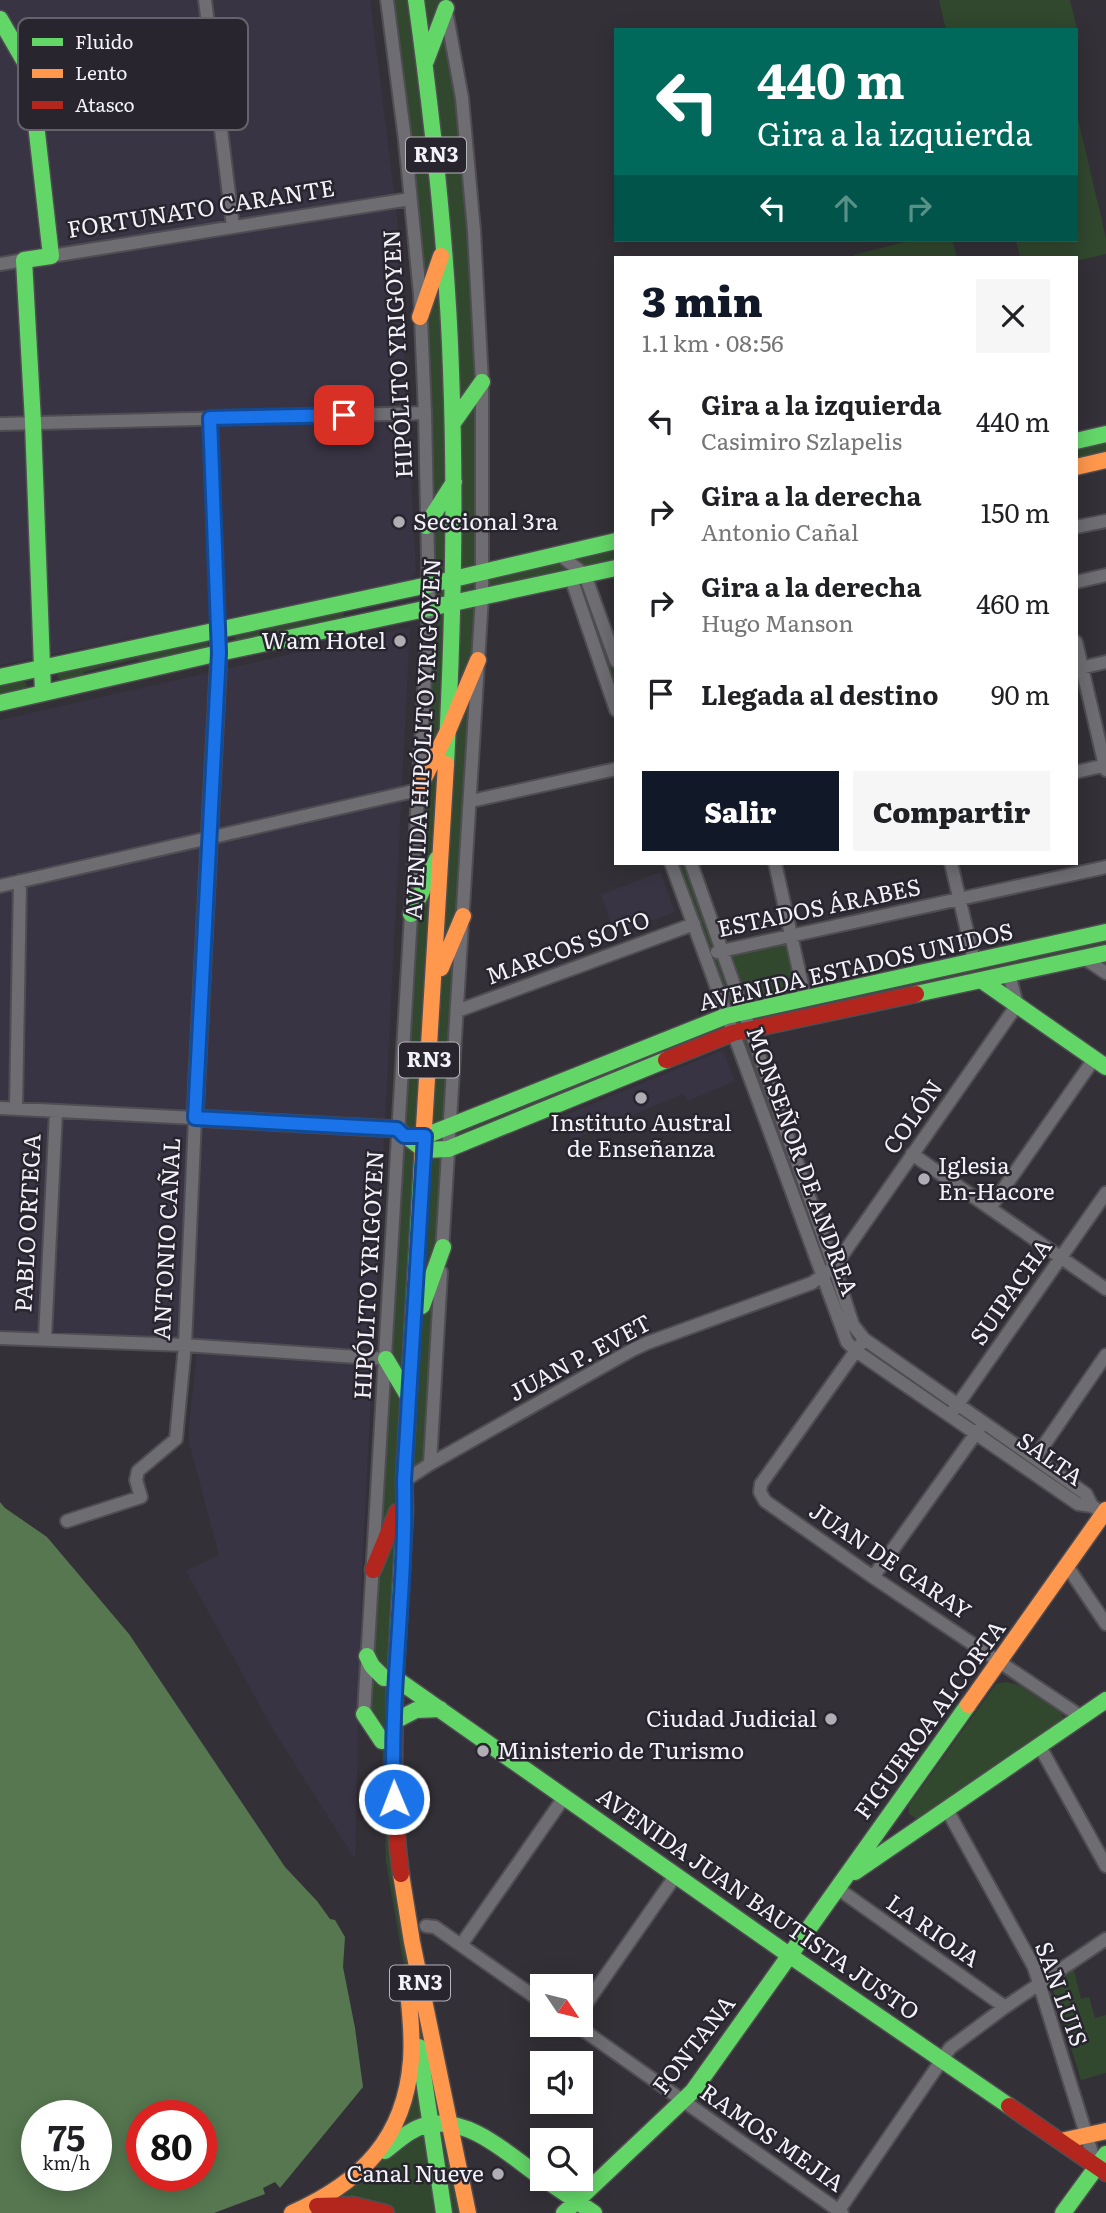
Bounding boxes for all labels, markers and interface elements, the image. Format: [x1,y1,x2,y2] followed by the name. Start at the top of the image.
[18,18,248,130] legend
[75,27,133,55] text: Fluido
[757,41,905,114] text: 440 m
[642,56,733,147] icon: left
[75,58,128,86] text: Lento
[75,90,135,118] text: Atasco
[757,108,1032,156] text: Gira a la izquierda
[406,138,466,172] road number: RN3
[65,169,337,245] street label: FORTUNATO CARANTE
[754,189,792,227] icon: left
[827,189,865,227] icon: ahead
[900,189,938,227] icon: right
[372,229,420,480] street label: HIPÓLITO YRIGOYEN
[642,268,763,330] text: 3 min
[976,279,1050,353] button: close
[642,325,784,359] text: 1.1 km · 08:56
[701,384,942,423] text: Gira a la izquierda
[314,385,374,445] pin
[325,396,363,434] icon: arrive
[976,401,1050,440] text: 440 m
[642,402,680,440] icon: left
[701,423,902,457] text: Casimiro Szlapelis
[701,475,921,514] text: Gira a la derecha
[981,492,1050,531] text: 150 m
[642,493,680,531] icon: right
[413,503,559,537] place label: Seccional 3ra
[391,514,407,530] marker: Seccional 3ra
[701,514,859,548] text: Antonio Cañal
[395,557,447,921] street label: AVENIDA HIPÓLITO YRIGOYEN
[701,566,921,605] text: Gira a la derecha
[976,583,1050,622] text: 460 m
[642,584,680,622] icon: right
[701,605,854,639] text: Hugo Manson
[261,622,386,656] place label: Wam Hotel
[392,633,408,649] marker: Wam Hotel
[701,674,938,713] text: Llegada al destino
[991,674,1050,713] text: 90 m
[642,675,680,713] icon: arrive
[642,771,839,851] button: Salir
[853,771,1050,851] button: Compartir
[714,868,923,944] street label: ESTADOS ÁRABES
[481,901,654,992] street label: MARCOS SOTO
[695,912,1016,1018] street label: AVENIDA ESTADOS UNIDOS
[739,1021,868,1300] street label: MONSEÑOR DE ANDREA
[399,1042,459,1078] road number: RN3
[873,1072,949,1160] street label: COLÓN
[633,1090,649,1106] marker: Instituto Austral de Enseñanza
[550,1104,732,1164] place label: Instituto Austral de Enseñanza
[4,1133,48,1313] street label: PABLO ORTEGA
[143,1137,187,1341] street label: ANTONIO CAÑAL
[938,1147,1055,1207] place label: Iglesia En-Hacore
[343,1149,391,1400] street label: HIPÓLITO YRIGOYEN
[916,1171,932,1187] marker: Iglesia En-Hacore
[960,1231,1059,1351] street label: SUIPACHA
[502,1304,656,1408] street label: JUAN P. EVET
[1011,1422,1091,1492] street label: SALTA
[803,1492,979,1626] street label: JUAN DE GARAY
[844,1612,1012,1825] street label: FIGUEROA ALCORTA
[646,1700,817,1734] place label: Ciudad Judicial
[823,1711,839,1727] marker: Ciudad Judicial
[497,1732,744,1766] place label: Ministerio de Turismo
[475,1743,491,1759] marker: Ministerio de Turismo
[357,1762,431,1836] position arrow
[591,1778,927,2027] street label: AVENIDA JUAN BAUTISTA JUSTO
[880,1885,988,1974] street label: LA RIOJA
[1028,1936,1098,2050] street label: SAN LUIS
[390,1966,450,2000] road number: RN3
[530,1974,593,2037] north arrow
[530,1974,593,2191] map controls
[643,1987,742,2100] street label: FONTANA
[530,2051,593,2114] button: sound
[694,2074,852,2199] street label: RAMOS MEJIA
[126,2100,217,2191] speed limit sign: 80
[48,2110,85,2162] text: 75
[530,2128,593,2191] button: search
[43,2149,90,2176] text: km/h
[347,2155,484,2189] place label: Canal Nueve
[490,2166,506,2182] marker: Canal Nueve

